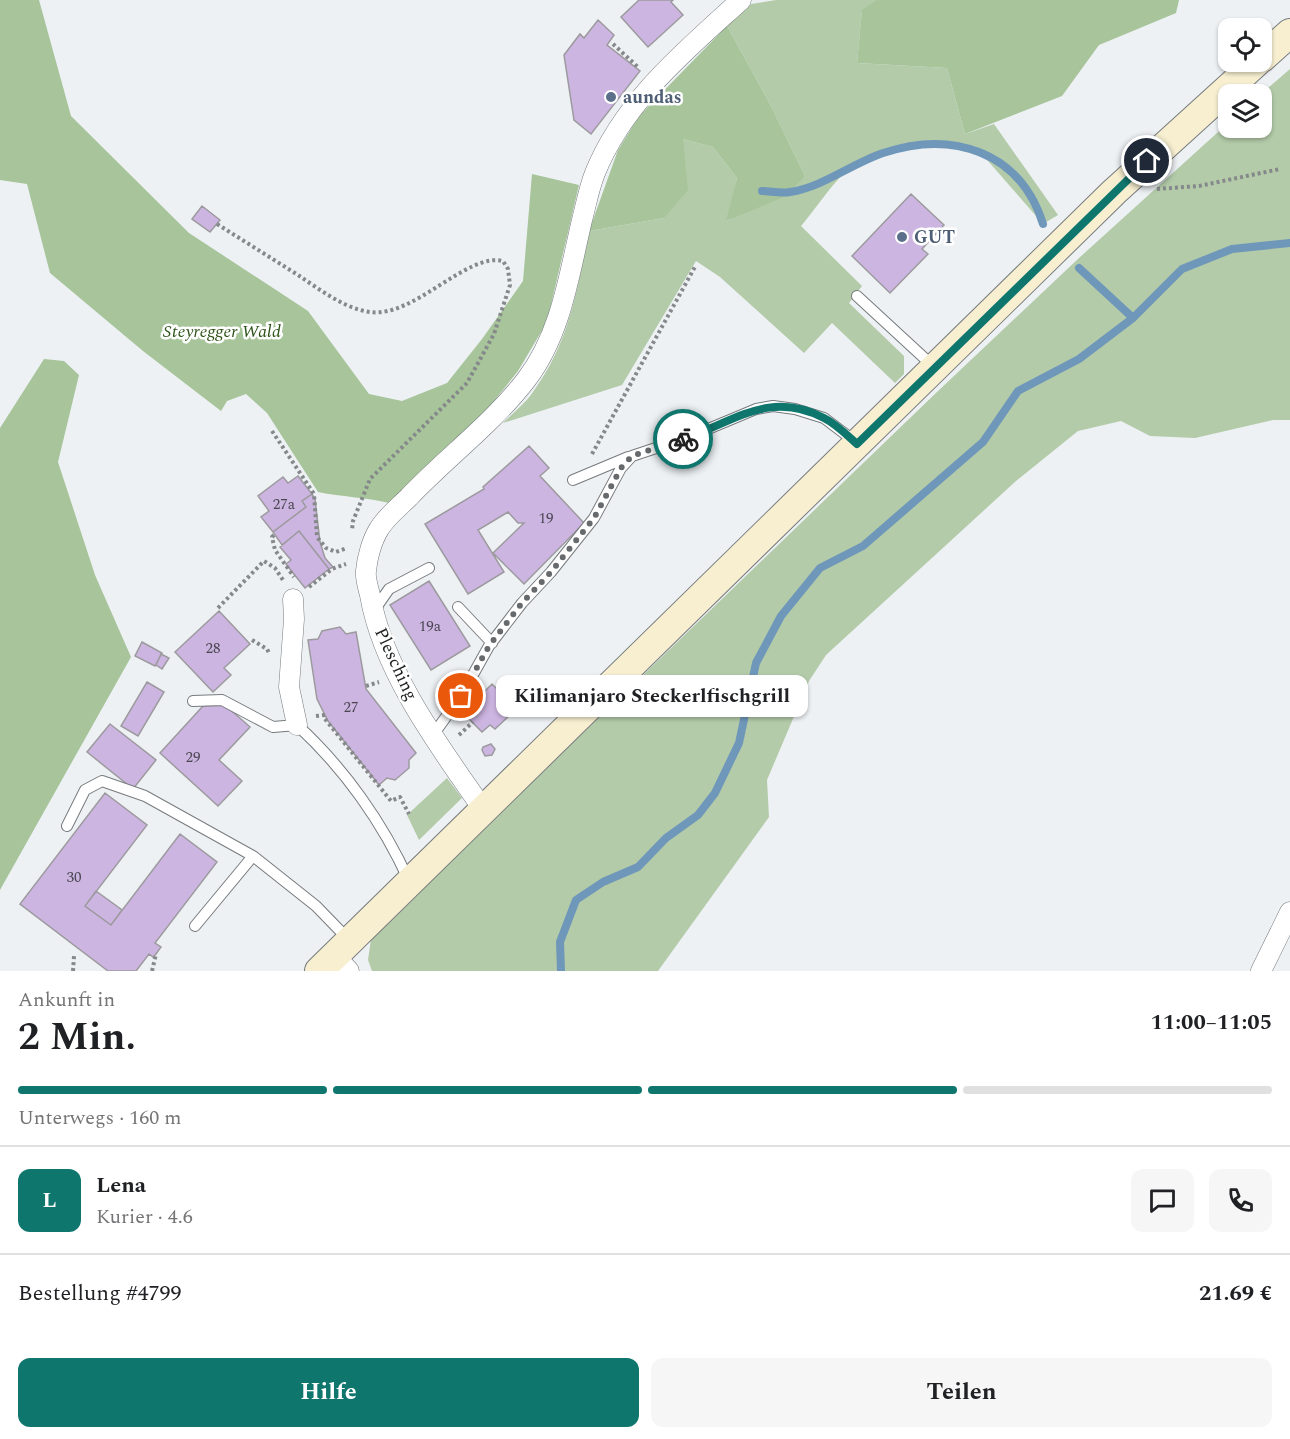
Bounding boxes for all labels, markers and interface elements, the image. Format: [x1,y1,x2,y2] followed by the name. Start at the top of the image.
[1218,18,1272,138] map controls
[1218,18,1272,72] button: locate
[623,84,682,111] place label: aundas
[1218,84,1272,138] button: layers
[604,90,618,104] marker: aundas
[1121,135,1172,186] pin
[1130,144,1163,177] icon: home
[914,224,955,251] place label: GUT
[895,230,909,244] marker: GUT
[163,318,281,345] park label: Steyregger Wald
[653,409,713,469] courier
[667,423,700,456] icon: bike
[273,493,296,516] house number: 27a
[538,507,554,530] house number: 19
[419,615,442,638] house number: 19a
[367,623,425,705] street label: Plesching
[205,637,221,660] house number: 28
[435,670,486,721] pin
[497,675,809,717] callout: Kilimanjaro Steckerlfischgrill
[444,679,477,712] icon: bag
[514,681,790,711] text: Kilimanjaro Steckerlfischgrill
[343,696,359,719] house number: 27
[185,746,201,769] house number: 29
[66,866,82,889] house number: 30
[18,985,115,1015] text: Ankunft in
[1150,1006,1272,1039] text: 11:00–11:05
[18,1008,136,1067] text: 2 Min.
[18,1103,181,1133] text: Unterwegs · 160 m
[96,1169,146,1202] text: Lena
[1131,1169,1194,1232] button: chat
[1209,1169,1272,1232] button: phone
[42,1184,57,1217] text: L
[96,1202,193,1232] text: Kurier · 4.6
[18,1277,182,1310] text: Bestellung #4799
[1199,1277,1272,1310] text: 21.69 €
[18,1358,639,1427] button: Hilfe
[651,1358,1272,1427] button: Teilen

